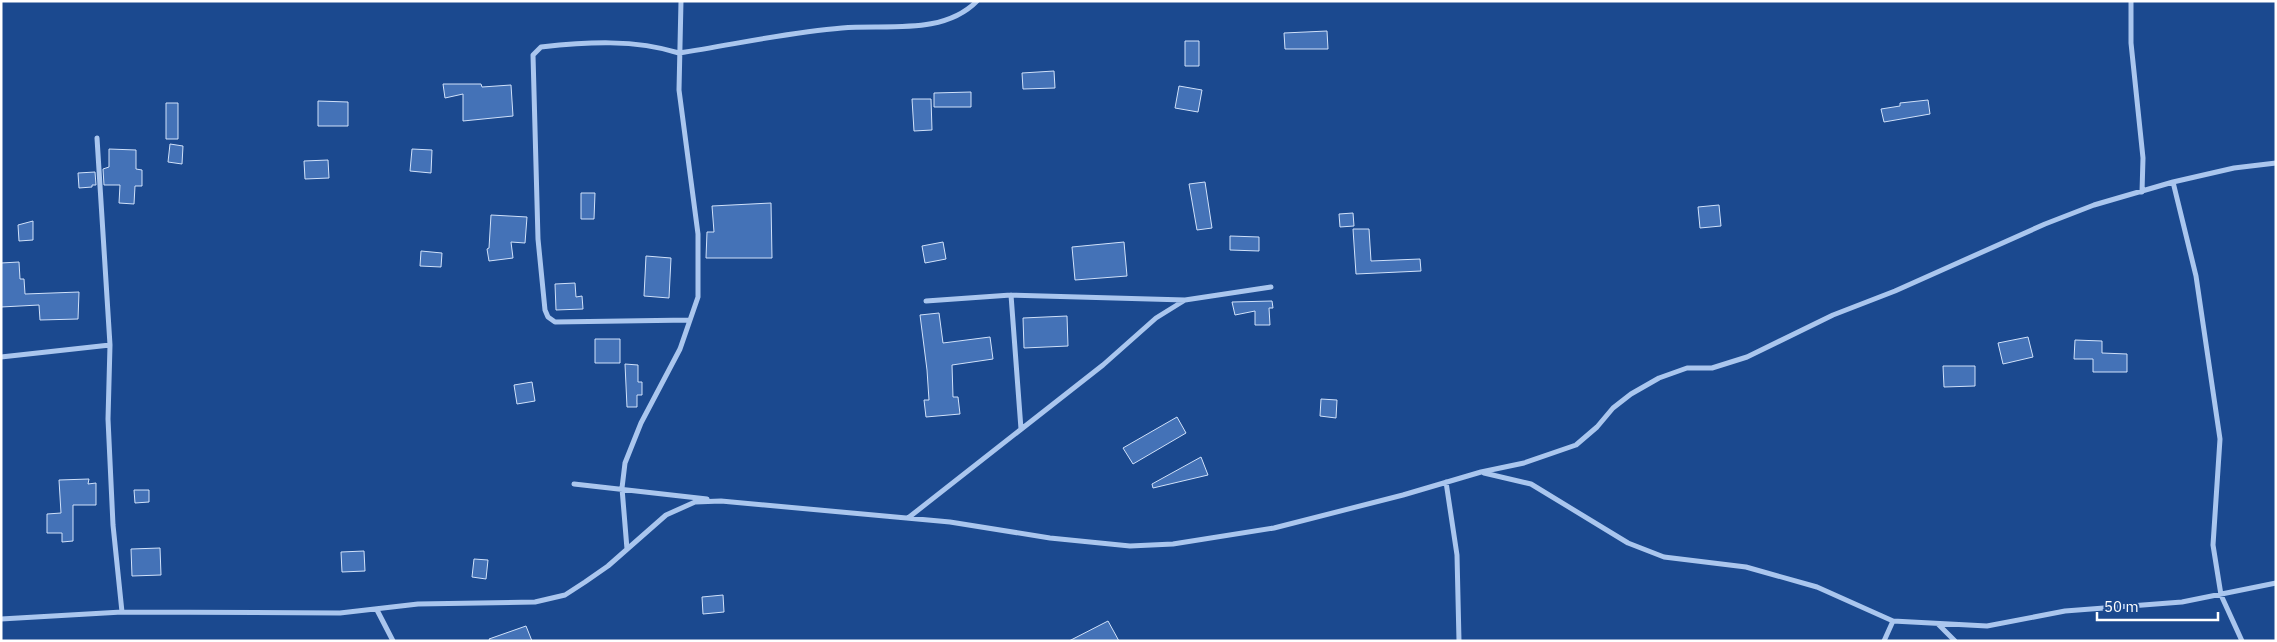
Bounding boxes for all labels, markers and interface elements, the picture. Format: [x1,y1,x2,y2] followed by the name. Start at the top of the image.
[2097,590,2218,622] scale bar
[2104,597,2139,616] text: 50 m

